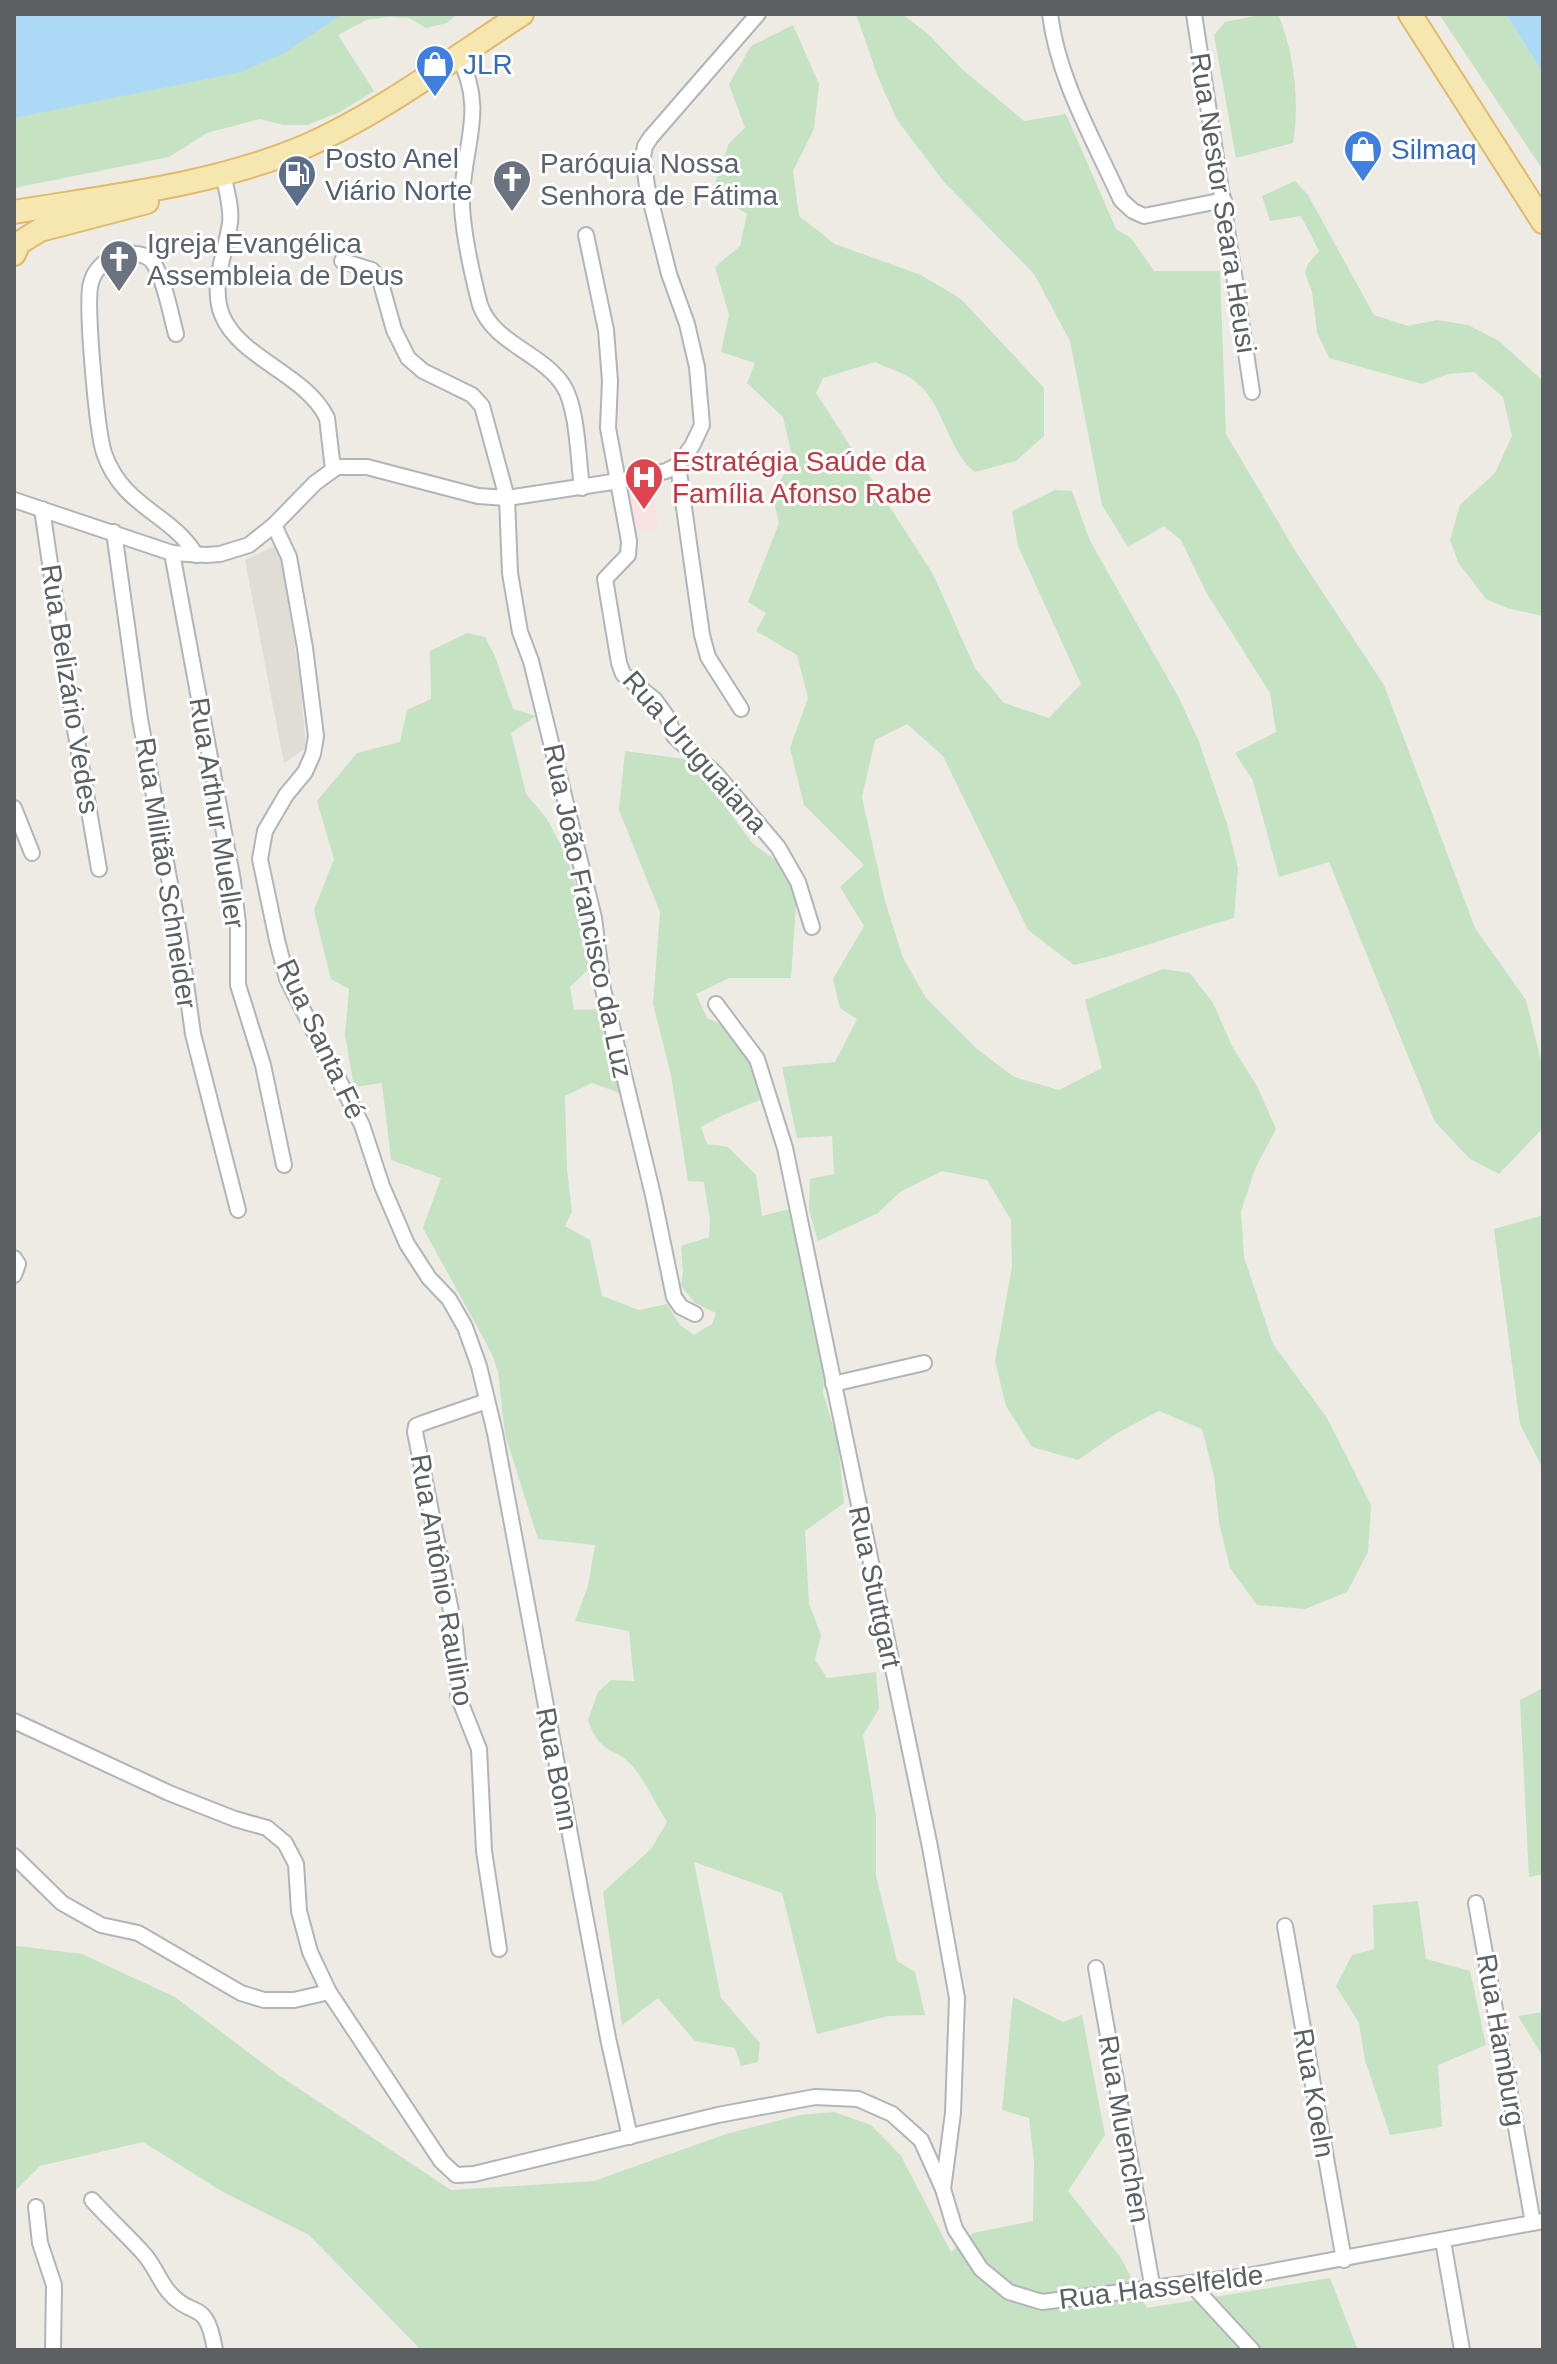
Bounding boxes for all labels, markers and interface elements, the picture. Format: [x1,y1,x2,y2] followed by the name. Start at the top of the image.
[414,43,456,98] shop icon: JLR
[463,49,513,80] place label: JLR
[1184,51,1262,355] street label: Rua Nestor Seara Heusi
[1342,128,1384,183] shop icon: Silmaq
[1391,134,1477,165] place label: Silmaq
[325,143,472,206] place label: Posto Anel Viário Norte
[540,148,779,211] place label: Paróquia Nossa Senhora de Fátima
[276,153,318,208] fuel station icon: Posto Anel Viário Norte
[491,158,533,213] church icon: Paróquia Nossa Senhora de Fátima
[147,228,404,291] place label: Igreja Evangélica Assembleia de Deus
[98,238,140,293] church icon: Igreja Evangélica Assembleia de Deus
[672,446,932,509] place label: Estratégia Saúde da Família Afonso Rabe
[623,456,665,511] hospital icon: Estratégia Saúde da Família Afonso Rabe
[35,562,105,816] street label: Rua Belizário Vedes
[616,665,774,839] street label: Rua Uruguaiana
[183,695,251,931] street label: Rua Arthur Mueller
[129,735,203,1011] street label: Rua Militão Schneider
[537,741,639,1081] street label: Rua João Francisco da Luz
[270,954,372,1124] street label: Rua Santa Fé
[405,1452,479,1708] street label: Rua Antônio Raulino
[843,1503,907,1671] street label: Rua Stuttgart
[530,1705,584,1833] street label: Rua Bonn
[1471,1951,1531,2129] street label: Rua Hamburg
[1287,2026,1341,2160] street label: Rua Koeln
[1092,2033,1156,2225] street label: Rua Muenchen
[1057,2259,1265,2315] street label: Rua Hasselfelde

